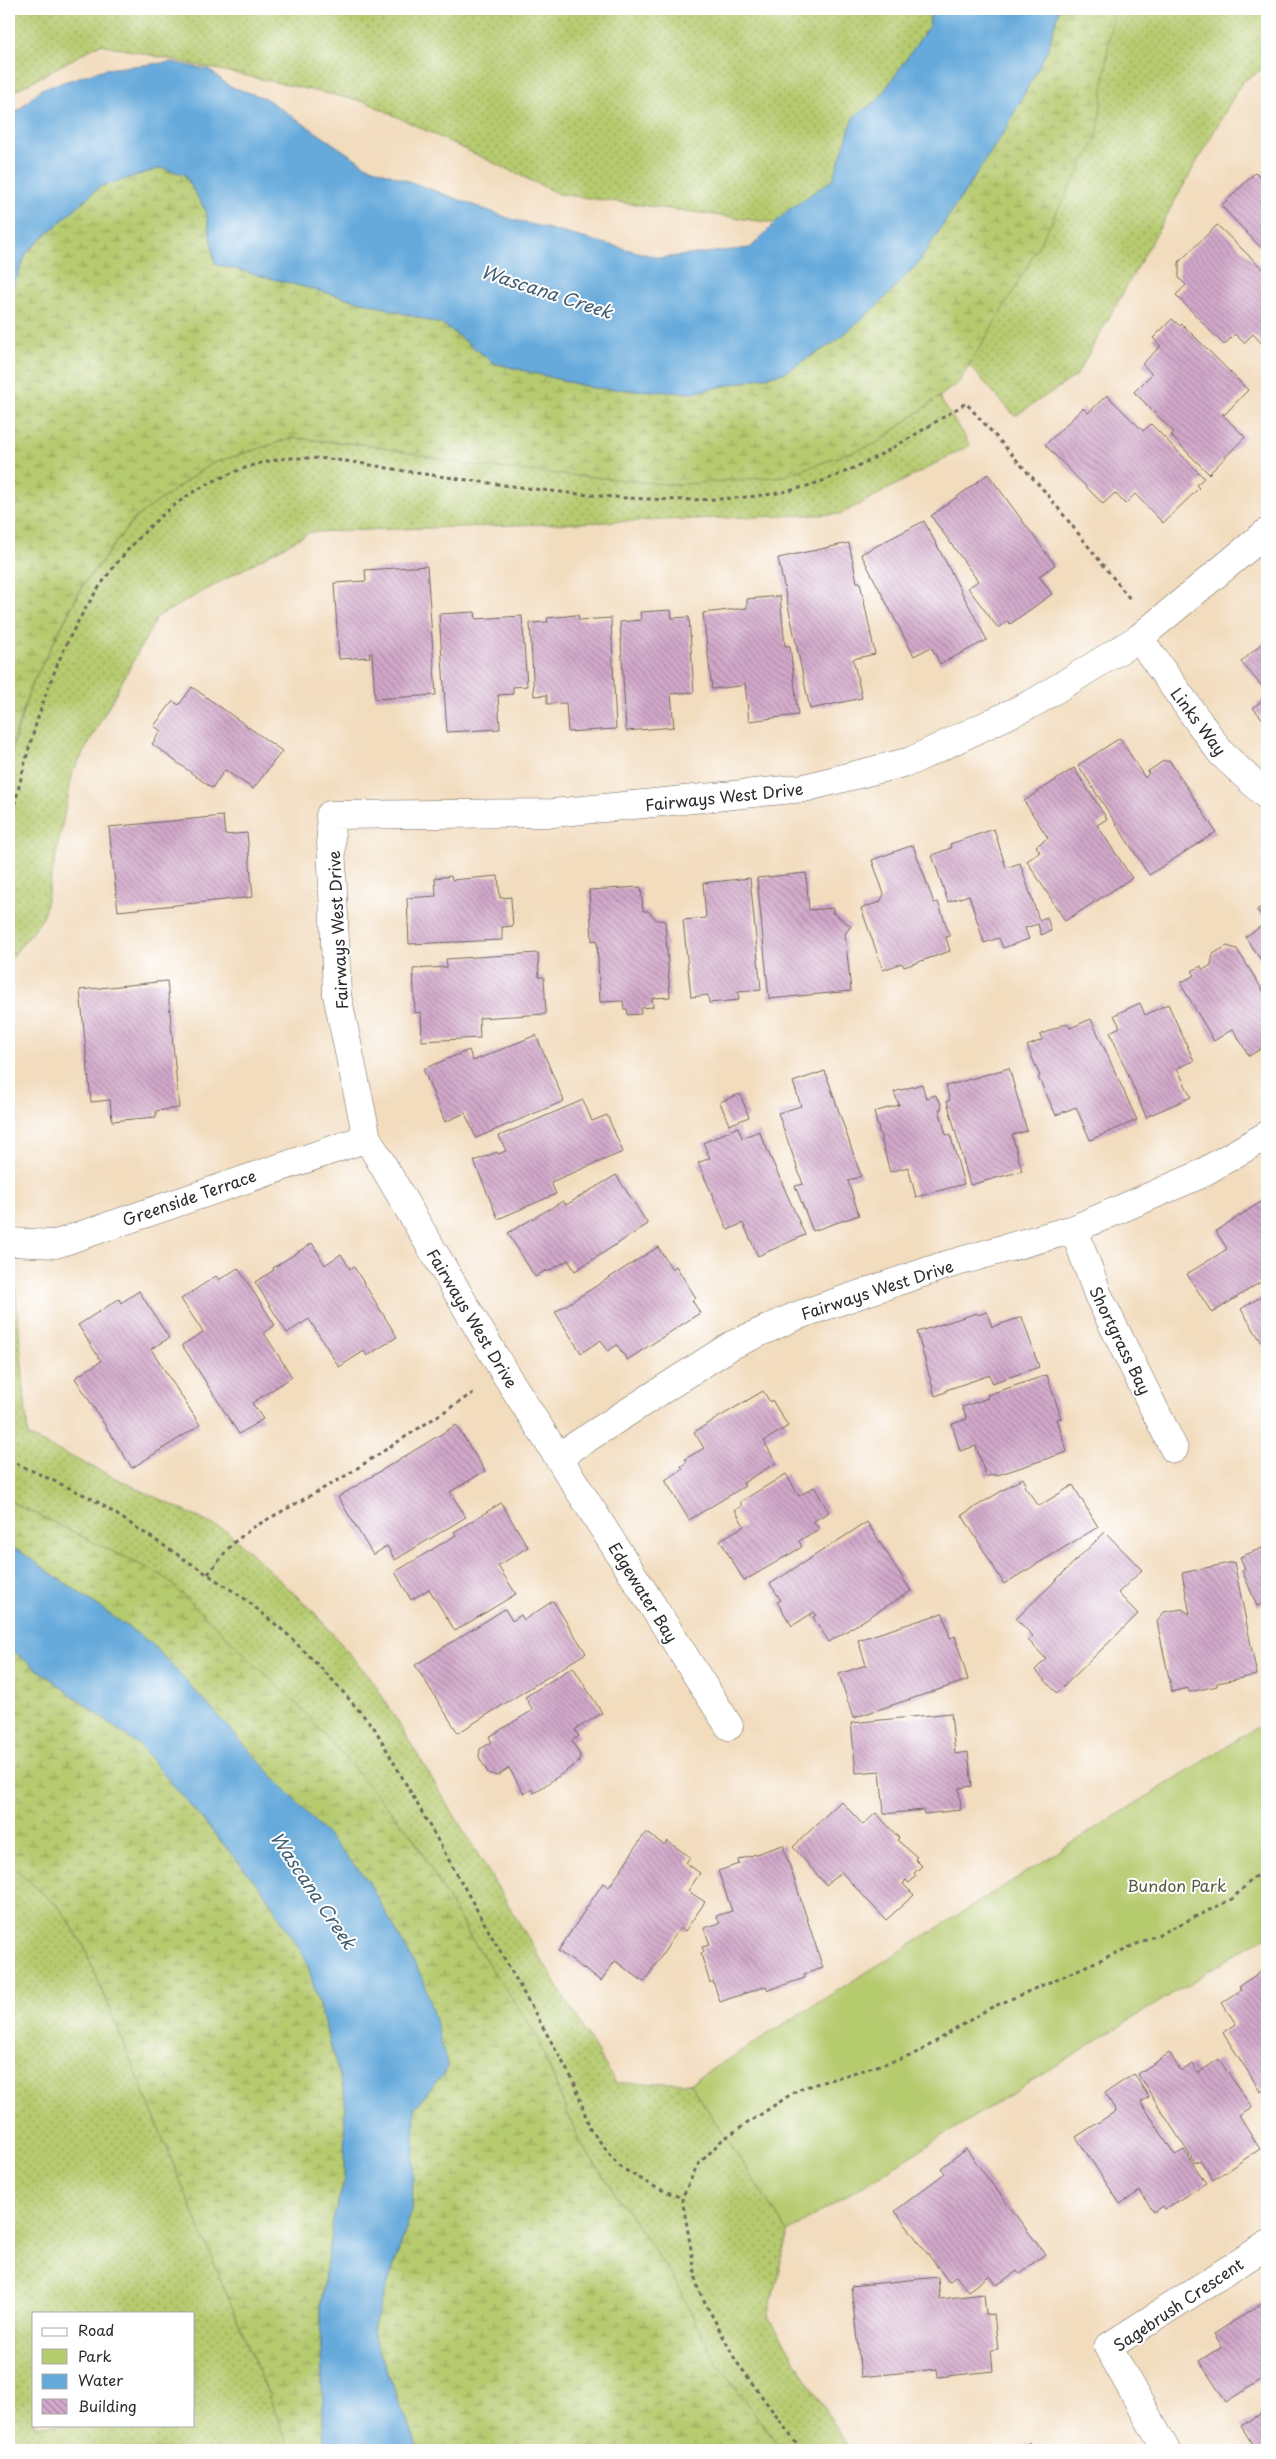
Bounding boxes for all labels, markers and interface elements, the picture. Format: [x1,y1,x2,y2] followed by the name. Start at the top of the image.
[478,257,617,325] water label: Wascana Creek
[1165,682,1233,760] street label: Links Way
[644,776,805,816] street label: Fairways West Drive
[321,850,353,1010] street label: Fairways West Drive
[119,1163,259,1231] street label: Greenside Terrace
[422,1244,524,1393] street label: Fairways West Drive
[798,1253,957,1325] street label: Fairways West Drive
[1084,1282,1158,1398] street label: Shortgrass Bay
[604,1537,684,1647] street label: Edgewater Bay
[265,1826,364,1955] water label: Wascana Creek
[1127,1873,1227,1897] park label: Bundon Park
[1108,2251,1248,2356] street label: Sagebrush Crescent
[32,2312,195,2426] legend
[78,2318,114,2341] text: Road
[78,2344,112,2367] text: Park
[78,2368,123,2391] text: Water
[78,2394,137,2417] text: Building

